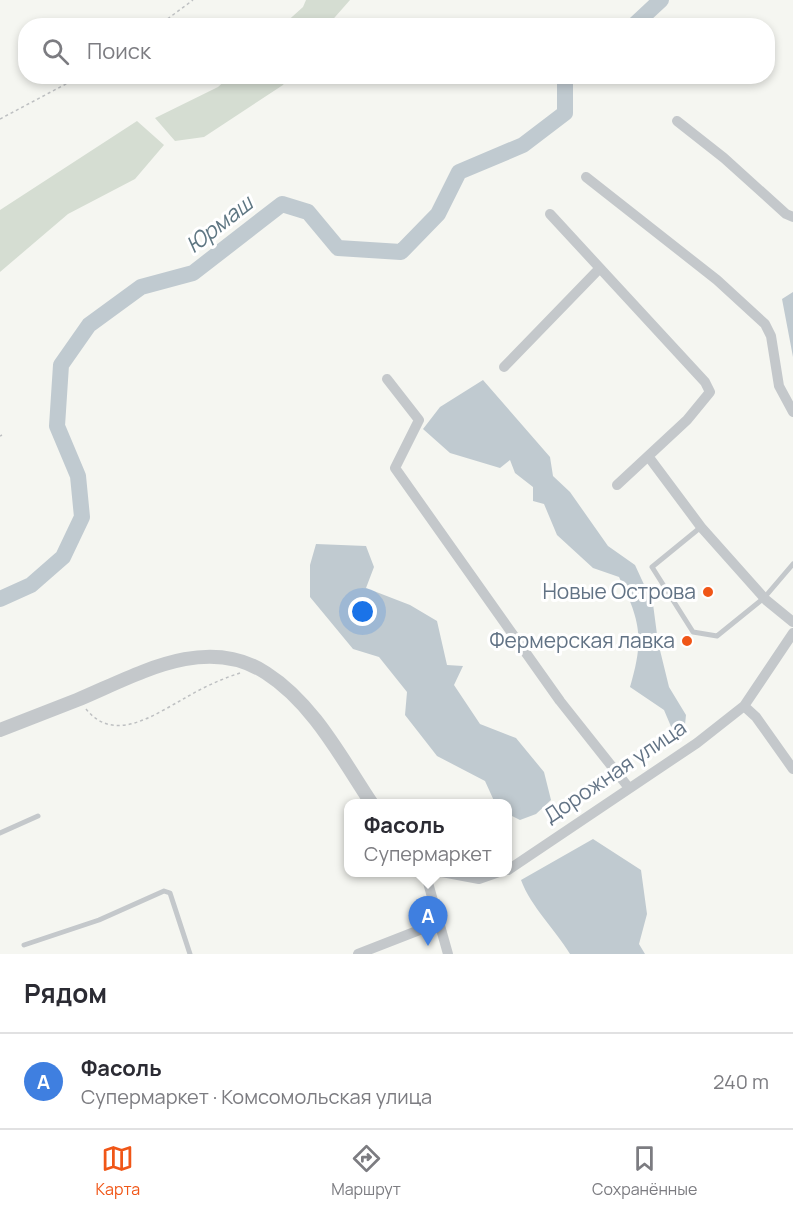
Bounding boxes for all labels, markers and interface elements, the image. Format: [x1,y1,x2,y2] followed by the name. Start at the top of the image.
[18,18,775,84] search box
[39,35,72,68] icon: search
[87,36,151,66] text: Поиск
[179,187,261,260] water label: Юрмаш
[542,577,696,605] place label: Новые Острова
[701,585,715,599] marker: Новые Острова
[348,597,377,626] your location
[490,626,675,654] place label: Фермерская лавка
[680,634,694,648] marker: Фермерская лавка
[538,713,691,829] street label: Дорожная улица
[344,799,512,877] popup
[364,810,445,840] text: Фасоль
[364,840,492,867] text: Супермаркет
[408,896,448,946] pin: A
[24,975,107,1011] text: Рядом
[81,1053,162,1083] text: Фасоль
[37,1068,50,1095] text: A
[713,1068,769,1095] text: 240 m
[81,1083,432,1110] text: Супермаркет · Комсомольская улица
[96,1142,140,1200] tab: Карта
[331,1142,401,1200] tab: Маршрут
[592,1142,697,1200] tab: Сохранённые

